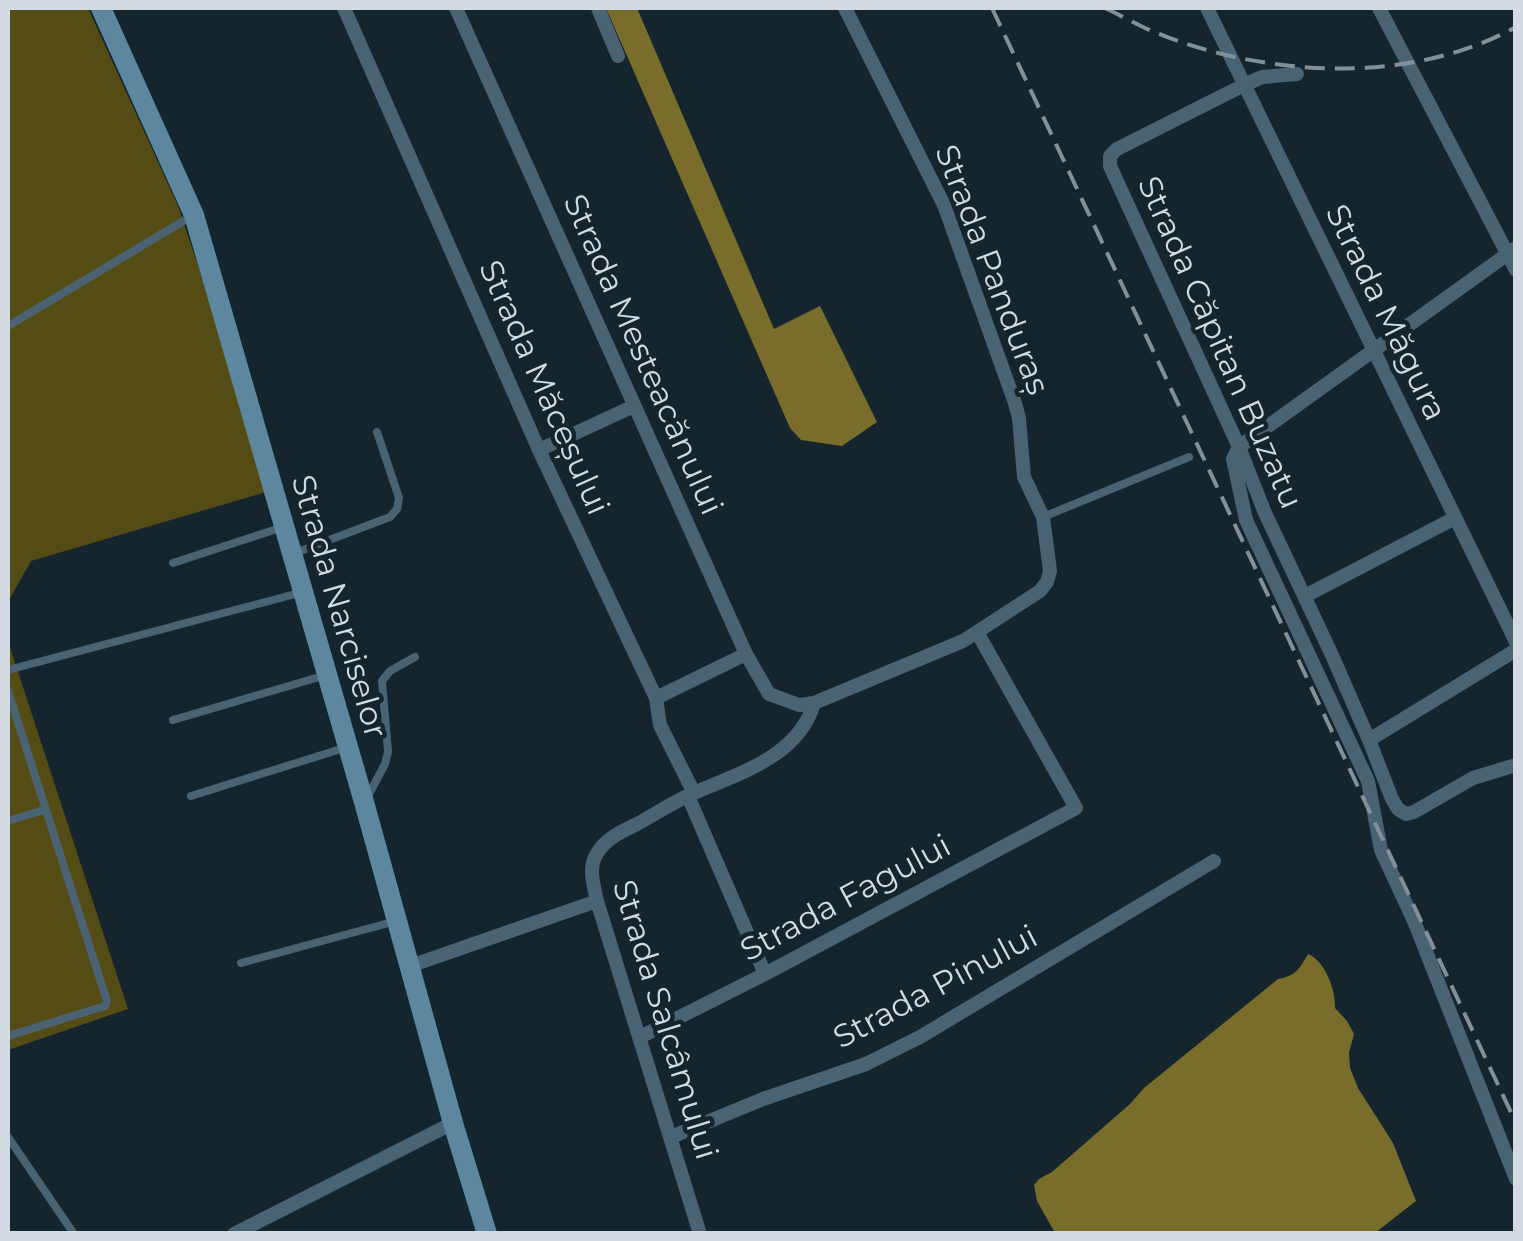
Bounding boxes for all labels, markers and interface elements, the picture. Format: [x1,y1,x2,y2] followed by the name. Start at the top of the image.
[926,140,1056,400] street label: Strada Panduraș
[1128,171,1310,515] street label: Strada Căpitan Buzatu
[554,189,730,521] street label: Strada Mesteacănului
[1316,199,1454,427] street label: Strada Măgura
[470,255,616,521] street label: Strada Măceșului
[282,471,394,743] street label: Strada Narciselor
[734,827,958,971] street label: Strada Fagului
[603,876,725,1164] street label: Strada Salcâmului
[827,918,1045,1058] street label: Strada Pinului

